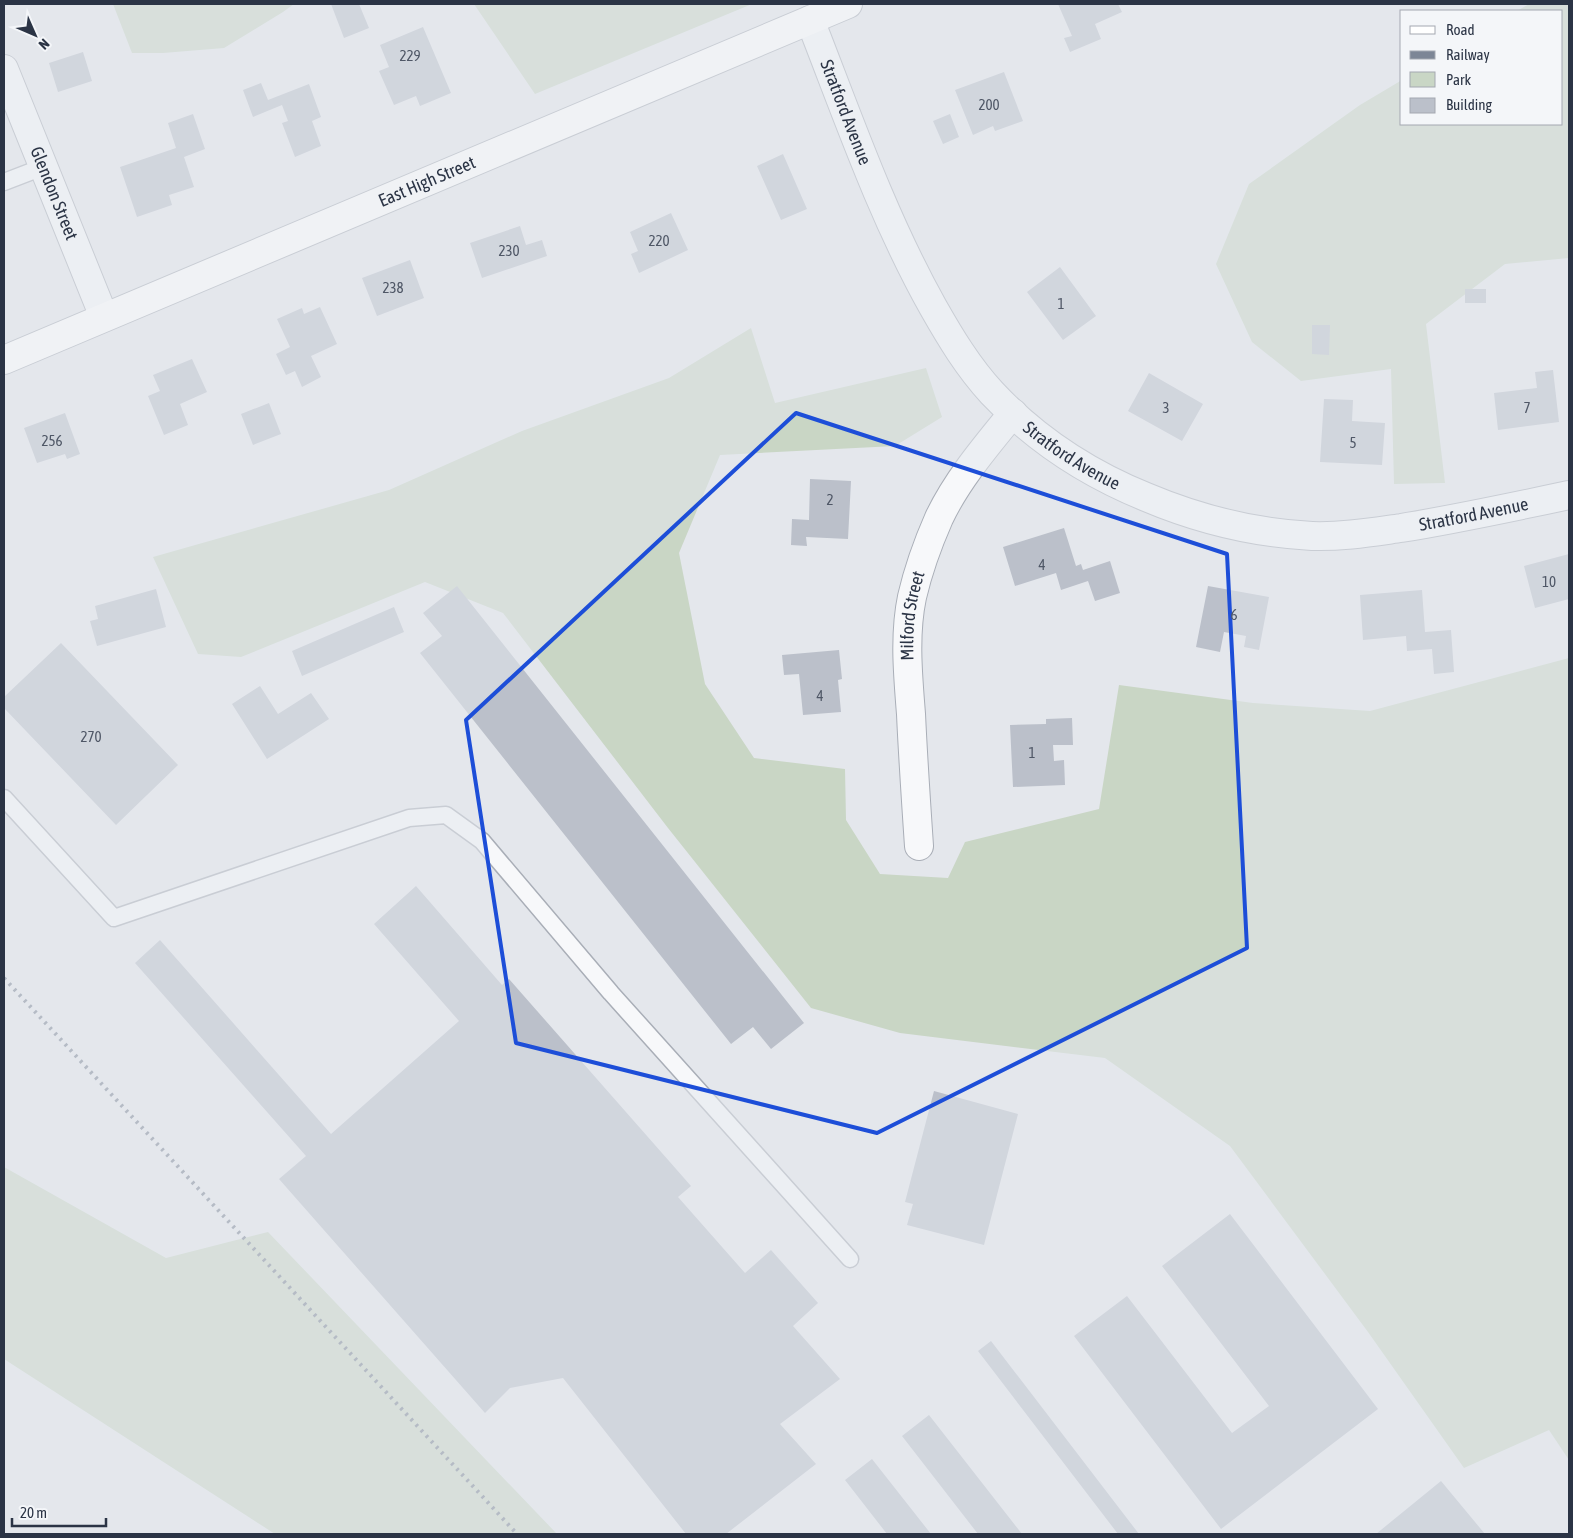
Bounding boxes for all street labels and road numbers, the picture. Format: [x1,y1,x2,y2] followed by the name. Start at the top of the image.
[816,57,876,168] street label: Stratford Avenue
[26,143,83,243] street label: Glendon Street
[375,151,478,211] street label: East High Street
[1019,417,1123,494] street label: Stratford Avenue
[1417,493,1530,535] street label: Stratford Avenue
[896,568,928,661] street label: Milford Street

